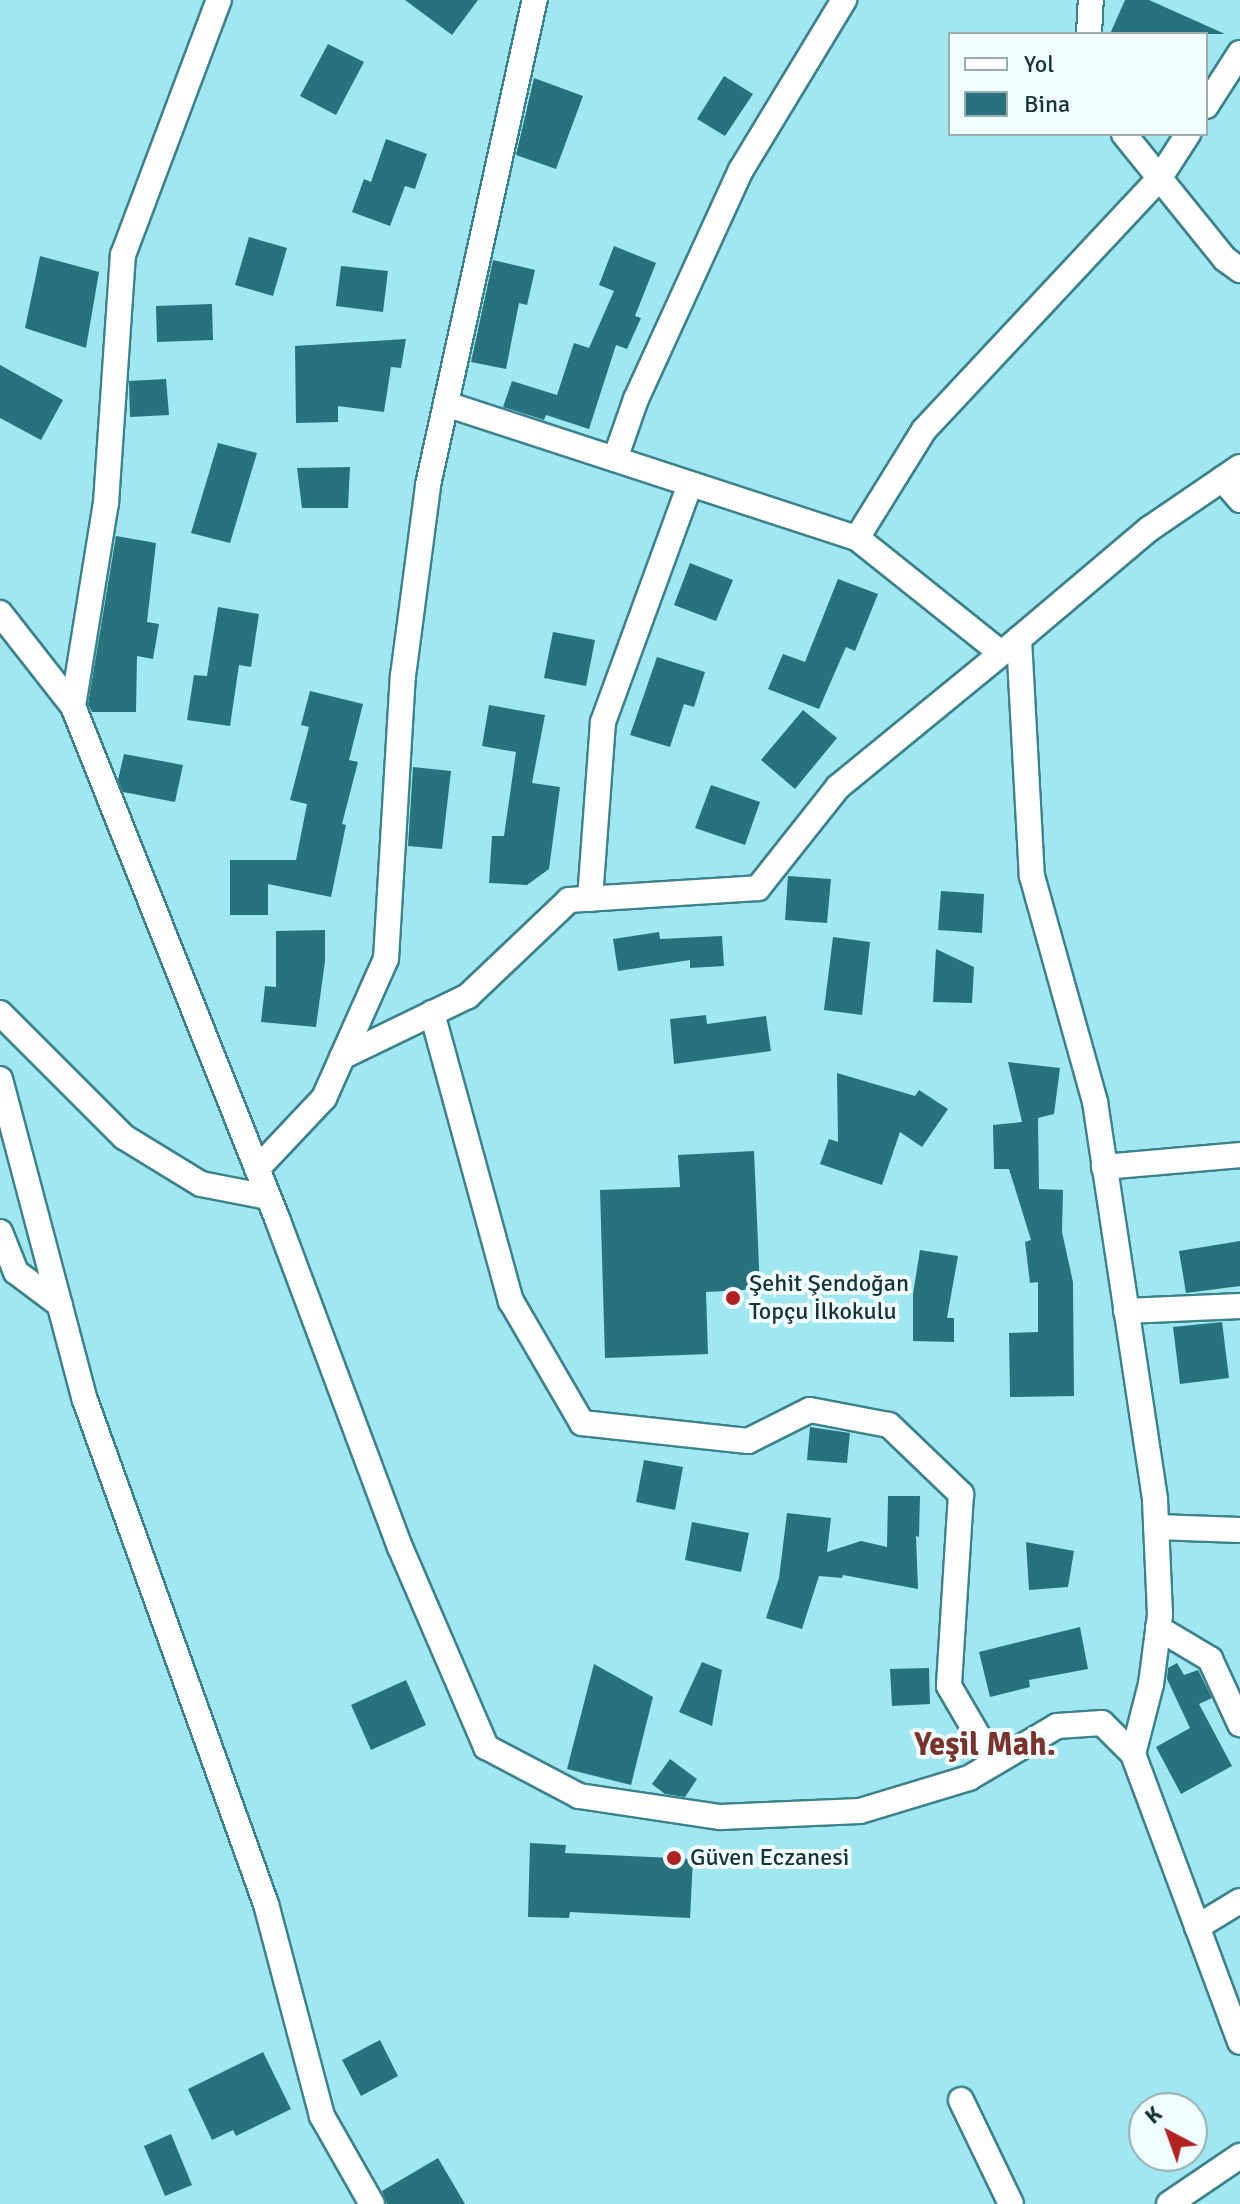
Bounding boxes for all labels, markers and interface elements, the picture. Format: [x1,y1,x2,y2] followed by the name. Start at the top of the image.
[948,32,1208,136] legend
[1024,49,1054,79] text: Yol
[1024,89,1070,119] text: Bina
[749,1270,909,1326] place label: Şehit Şendoğan Topçu İlkokulu
[724,1289,742,1307] marker: Şehit Şendoğan Topçu İlkokulu
[914,1726,1056,1764] district label: Yeşil Mah.
[690,1844,849,1872] place label: Güven Eczanesi
[665,1849,683,1867] marker: Güven Eczanesi
[1128,2092,1208,2172] north arrow
[1139,2100,1167,2130] text: K

